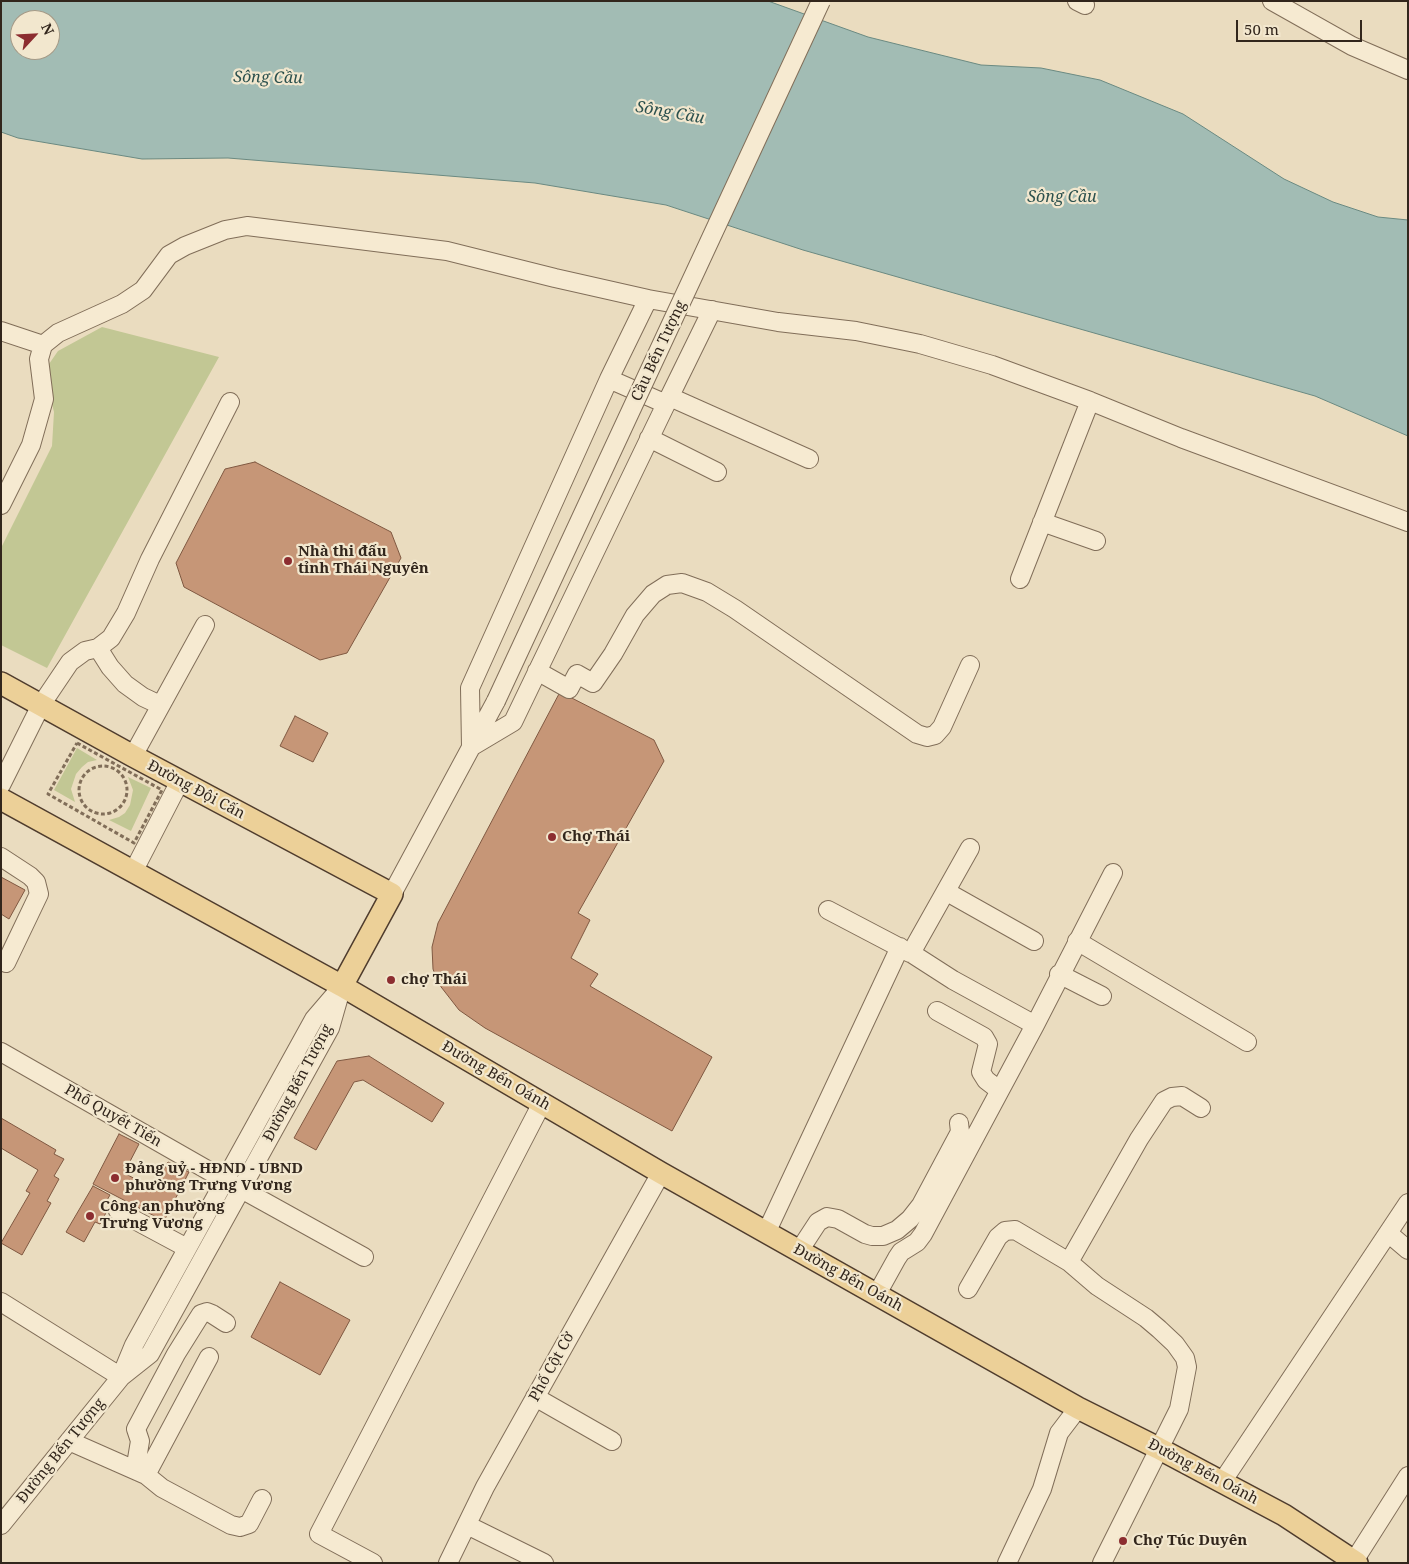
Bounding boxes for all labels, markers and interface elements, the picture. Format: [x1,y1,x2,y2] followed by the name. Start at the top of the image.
[10,10,60,60] north arrow
[1239,10,1365,42] scale bar
[1244,19,1279,39] text: 50 m
[37,20,59,38] text: N
[233,68,303,88] water label: Sông Cầu
[634,98,706,128] water label: Sông Cầu
[1027,187,1097,207] water label: Sông Cầu
[628,298,690,404] street label: Cầu Bến Tượng
[298,543,429,578] place label: Nhà thi đấu tỉnh Thái Nguyên
[282,555,294,567] marker: Nhà thi đấu tỉnh Thái Nguyên
[144,757,248,823] street label: Đường Đội Cấn
[562,828,630,846] place label: Chợ Thái
[546,831,558,843] marker: Chợ Thái
[401,971,467,989] place label: chợ Thái
[385,974,397,986] marker: chợ Thái
[260,1021,336,1145] street label: Đường Bến Tượng
[439,1038,553,1114] street label: Đường Bến Oánh
[61,1081,165,1151] street label: Phố Quyết Tiến
[125,1160,303,1195] place label: Đảng uỷ - HĐND - UBND phường Trưng Vương
[109,1172,121,1184] marker: Đảng uỷ - HĐND - UBND phường Trưng Vương
[100,1198,225,1233] place label: Công an phường Trưng Vương
[84,1210,96,1222] marker: Công an phường Trưng Vương
[790,1240,906,1316] street label: Đường Bến Oánh
[526,1329,578,1405] street label: Phố Cột Cờ
[13,1395,109,1507] street label: Đường Bến Tượng
[1145,1435,1261,1509] street label: Đường Bến Oánh
[1133,1532,1247,1550] place label: Chợ Túc Duyên
[1117,1535,1129,1547] marker: Chợ Túc Duyên

